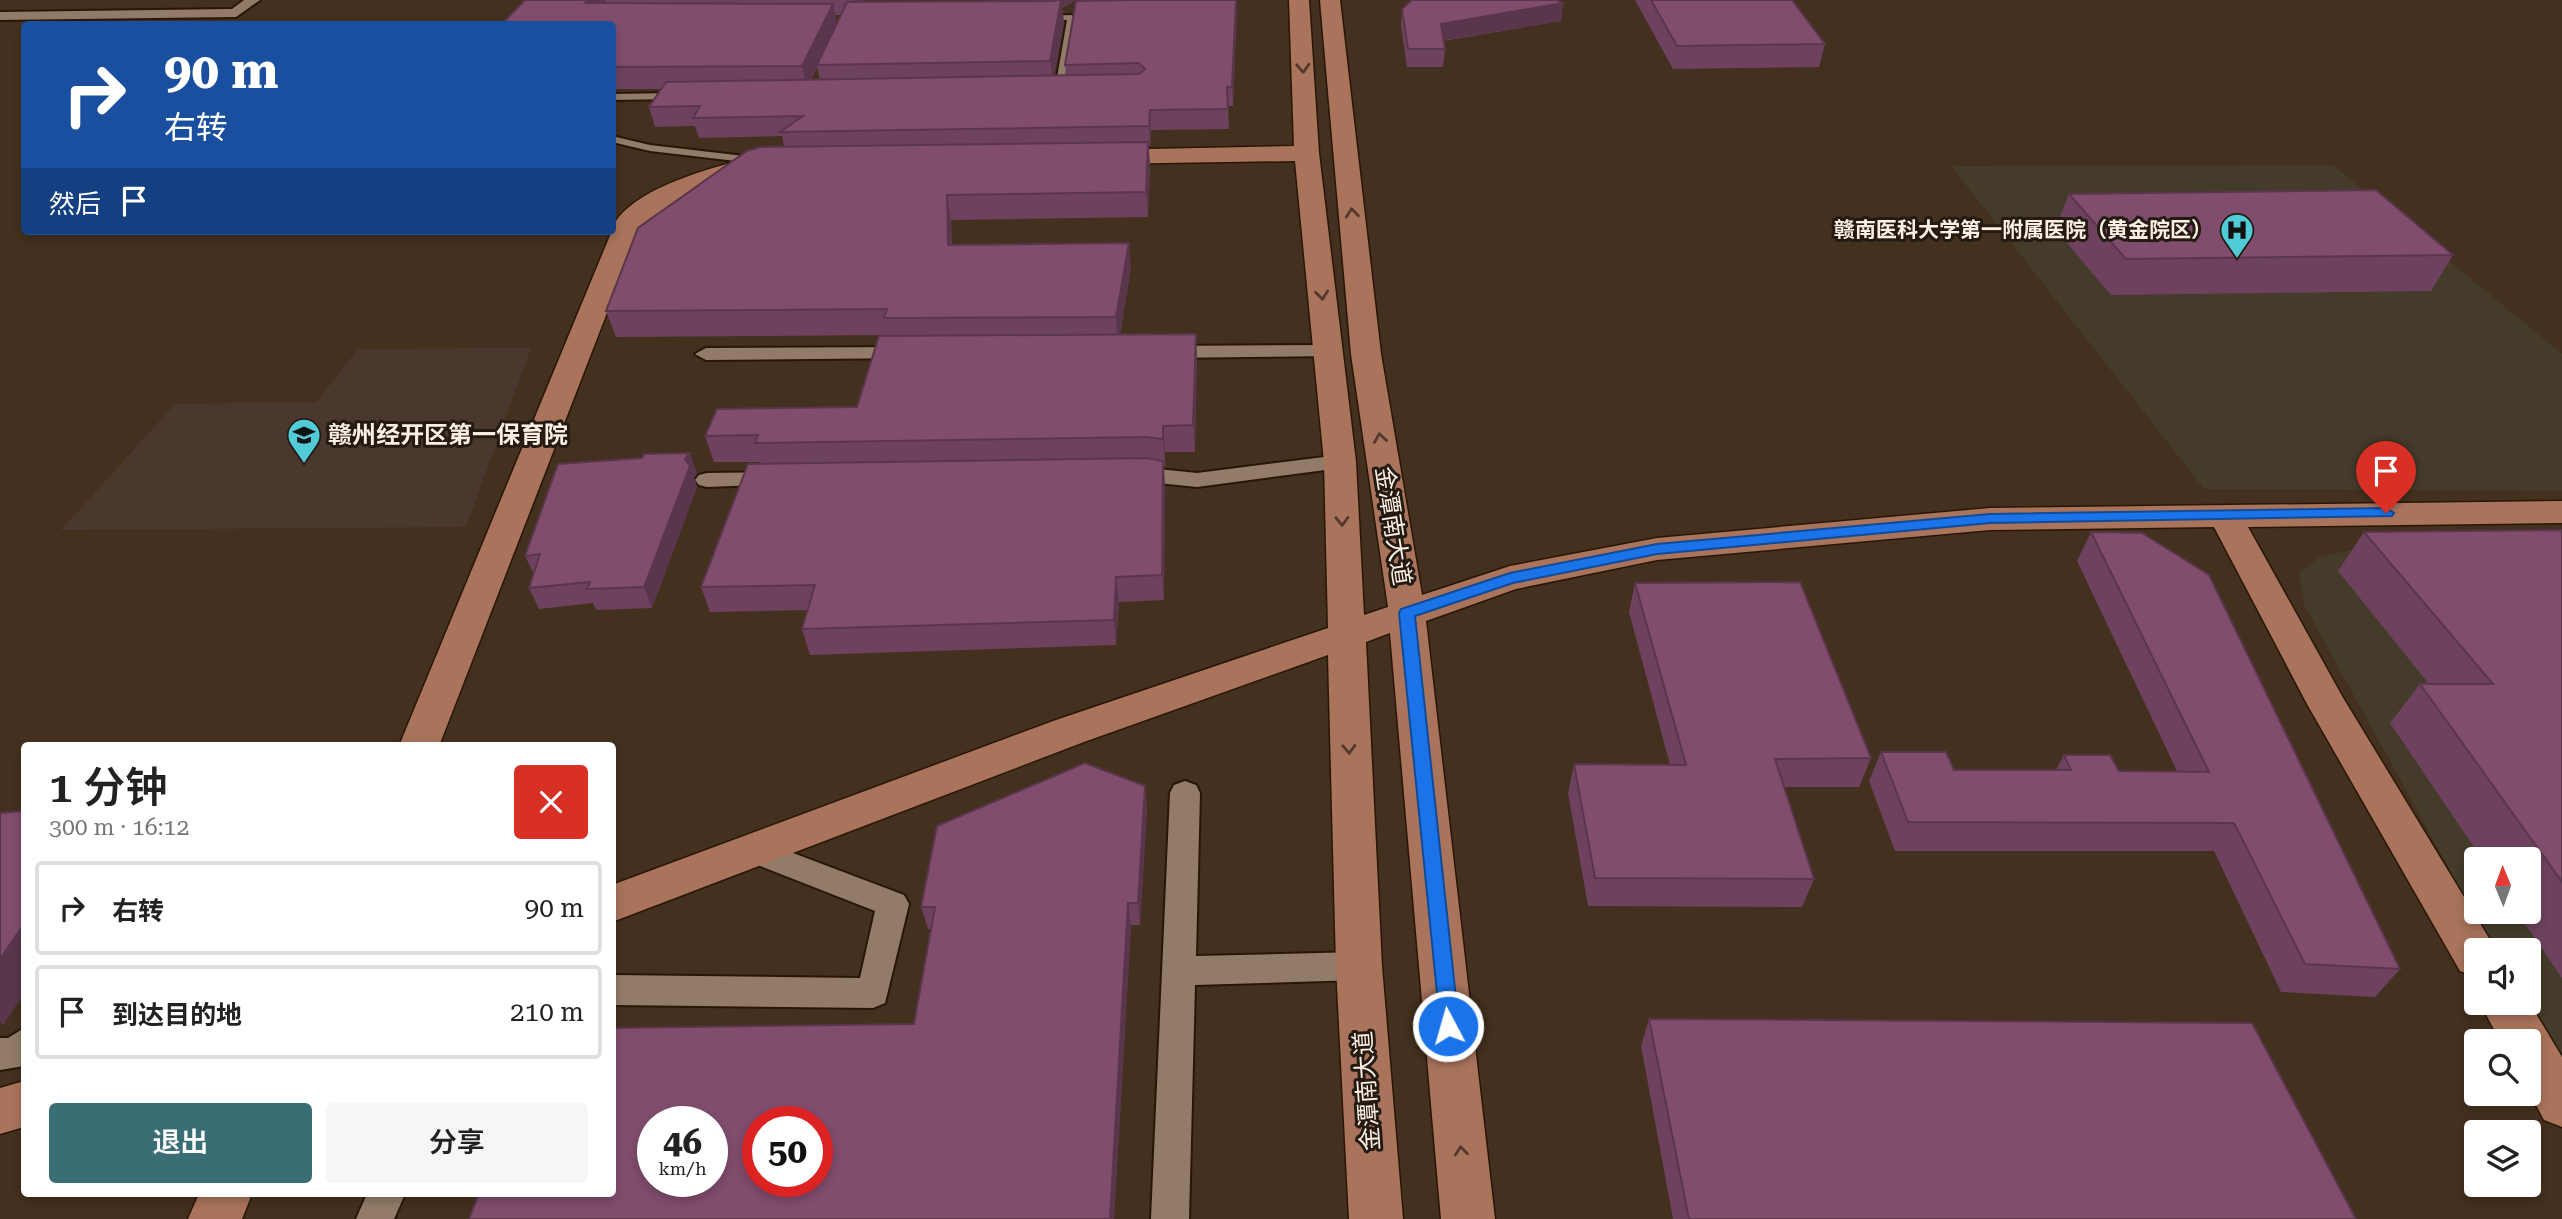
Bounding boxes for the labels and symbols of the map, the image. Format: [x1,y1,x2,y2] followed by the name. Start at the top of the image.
[1295,63,1310,74] one-way arrow
[1345,207,1360,218] one-way arrow
[2218,211,2256,260] hospital icon: 赣南医科大学第一附属医院（黄金院区）
[1834,218,2212,242] place label: 赣南医科大学第一附属医院（黄金院区）
[1314,289,1329,301] one-way arrow
[285,416,323,465] school or university icon: 赣州经开区第一保育院
[328,421,568,449] place label: 赣州经开区第一保育院
[1372,433,1387,444] one-way arrow
[2356,441,2416,513] pin
[1370,465,1416,587] street label: 金潭南大道
[1334,516,1350,527] one-way arrow
[1342,743,1357,754] one-way arrow
[2464,847,2541,924] north arrow
[1411,989,1485,1063] position arrow
[1349,1030,1385,1152] street label: 金潭南大道
[742,1106,833,1197] speed limit sign: 50
[1453,1145,1468,1157] one-way arrow

